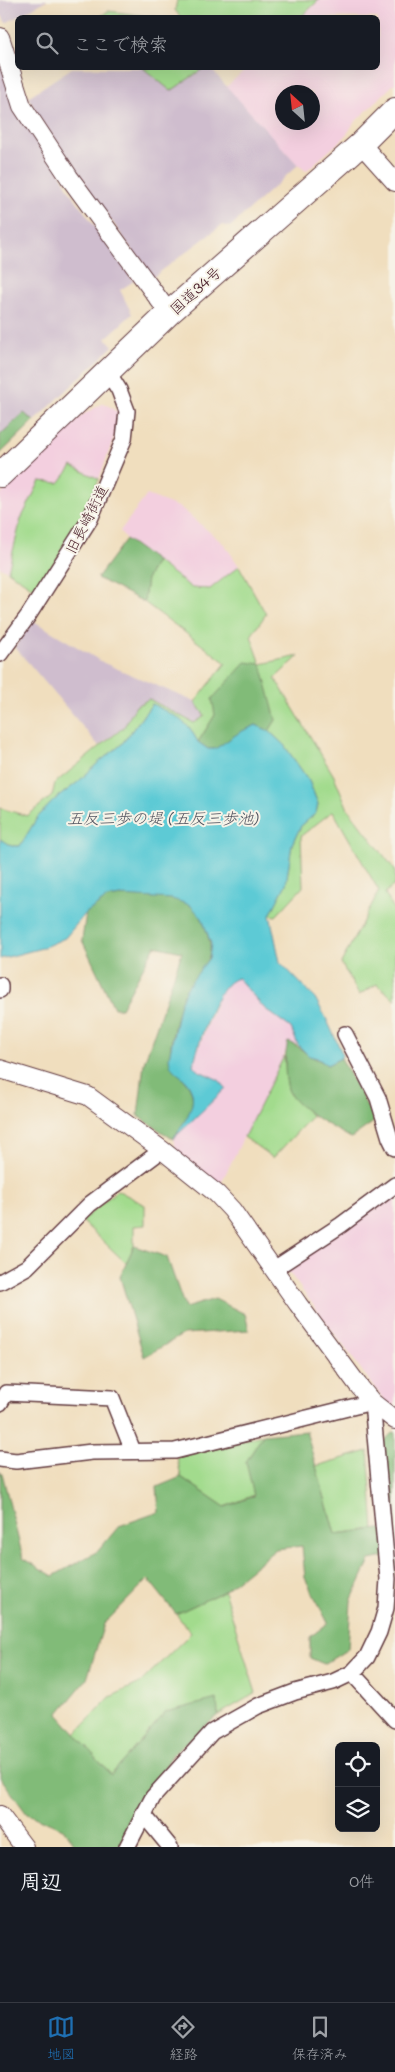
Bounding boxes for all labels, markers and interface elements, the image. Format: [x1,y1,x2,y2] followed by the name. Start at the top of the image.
[15,15,380,70] search box
[33,29,61,57] icon: search
[73,31,168,56] text: ここで検索
[275,85,320,130] north arrow
[165,262,225,318] street label: 国道34号
[60,481,112,557] street label: 旧長崎街道
[67,807,260,828] water label: 五反三歩の堤 (五反三歩池)
[335,1742,380,1832] map controls
[335,1742,380,1787] button: locate
[335,1787,380,1832] button: layers
[20,1867,62,1894] text: 周辺
[349,1870,375,1891] text: 0件
[47,2013,75,2063] tab: 地図
[169,2013,197,2063] tab: 経路
[292,2013,348,2063] tab: 保存済み

